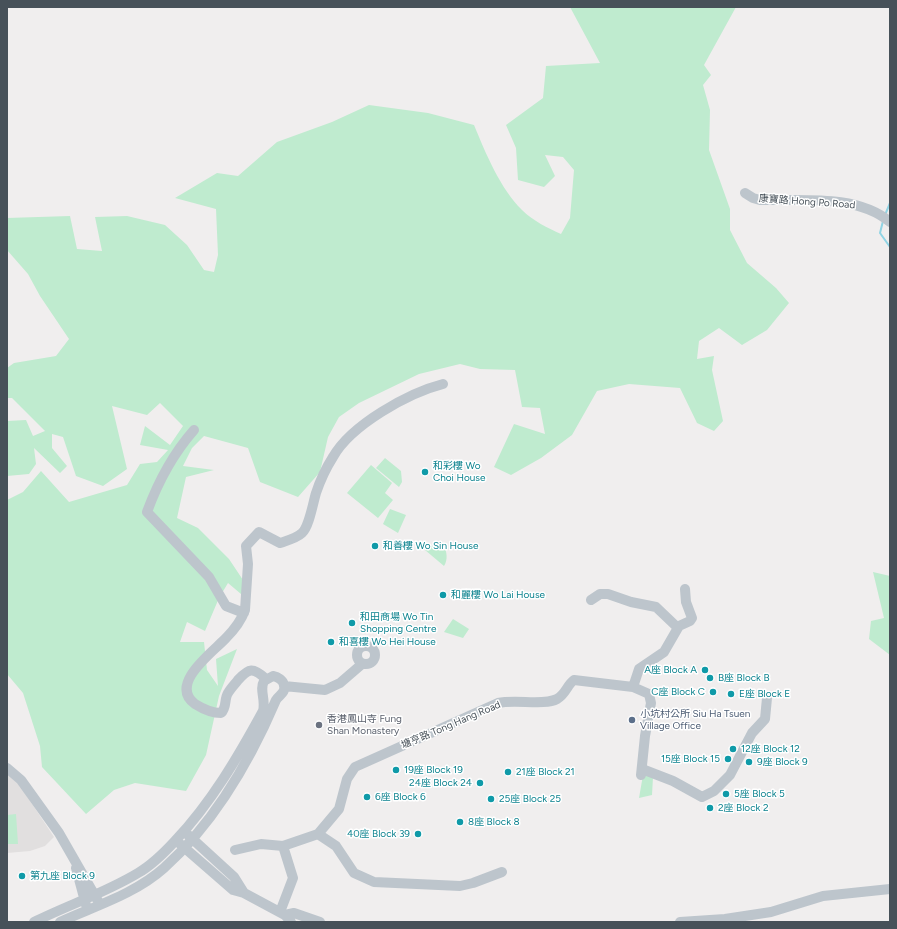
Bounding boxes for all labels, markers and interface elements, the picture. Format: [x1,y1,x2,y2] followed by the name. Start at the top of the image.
[758,193,856,211] street label: 康寶路 Hong Po Road
[433,460,485,484] place label: 和彩樓 Wo Choi House
[420,467,430,477] marker: 和彩樓 Wo Choi House
[383,540,478,552] place label: 和善樓 Wo Sin House
[370,541,380,551] marker: 和善樓 Wo Sin House
[451,589,545,601] place label: 和麗樓 Wo Lai House
[438,590,448,600] marker: 和麗樓 Wo Lai House
[360,611,436,634] place label: 和田商場 Wo Tin Shopping Centre
[347,618,357,628] marker: 和田商場 Wo Tin Shopping Centre
[339,636,436,648] place label: 和喜樓 Wo Hei House
[326,637,336,647] marker: 和喜樓 Wo Hei House
[644,664,697,676] place label: A座 Block A
[700,665,710,675] marker: A座 Block A
[718,672,770,684] place label: B座 Block B
[705,673,715,683] marker: B座 Block B
[651,686,705,698] place label: C座 Block C
[708,687,718,697] marker: C座 Block C
[739,688,790,700] place label: E座 Block E
[726,689,736,699] marker: E座 Block E
[400,699,502,751] street label: 塘亨路 Tong Hang Road
[640,708,750,732] place label: 小坑村公所 Siu Ha Tsuen Village Office
[327,713,402,736] place label: 香港鳳山寺 Fung Shan Monastery
[627,715,637,725] marker: 小坑村公所 Siu Ha Tsuen Village Office
[314,720,324,730] marker: 香港鳳山寺 Fung Shan Monastery
[741,743,800,755] place label: 12座 Block 12
[728,744,738,754] marker: 12座 Block 12
[661,753,720,765] place label: 15座 Block 15
[723,754,733,764] marker: 15座 Block 15
[757,756,808,768] place label: 9座 Block 9
[744,757,754,767] marker: 9座 Block 9
[404,764,463,776] place label: 19座 Block 19
[391,765,401,775] marker: 19座 Block 19
[516,766,575,778] place label: 21座 Block 21
[503,767,513,777] marker: 21座 Block 21
[409,777,472,789] place label: 24座 Block 24
[475,778,485,788] marker: 24座 Block 24
[734,788,785,800] place label: 5座 Block 5
[721,789,731,799] marker: 5座 Block 5
[375,791,426,803] place label: 6座 Block 6
[362,792,372,802] marker: 6座 Block 6
[499,793,561,805] place label: 25座 Block 25
[486,794,496,804] marker: 25座 Block 25
[718,802,768,814] place label: 2座 Block 2
[705,803,715,813] marker: 2座 Block 2
[468,816,520,828] place label: 8座 Block 8
[455,817,465,827] marker: 8座 Block 8
[347,828,410,840] place label: 40座 Block 39
[413,829,423,839] marker: 40座 Block 39
[30,870,95,882] place label: 第九座 Block 9
[17,871,27,881] marker: 第九座 Block 9

